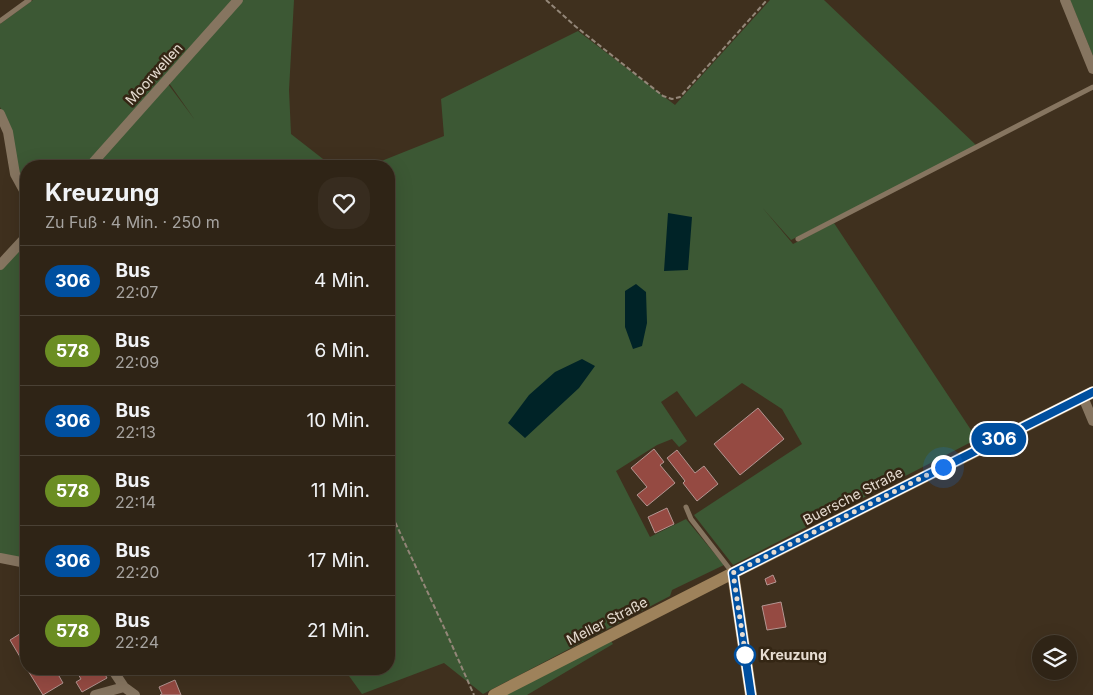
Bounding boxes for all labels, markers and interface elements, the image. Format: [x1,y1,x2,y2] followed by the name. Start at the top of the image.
[121,39,186,108] street label: Moorwellen
[318,177,370,229] button: heart
[45,178,159,207] text: Kreuzung
[45,212,220,232] text: Zu Fuß · 4 Min. · 250 m
[115,259,151,282] text: Bus
[314,269,370,292] text: 4 Min.
[55,270,90,291] text: 306
[115,282,158,302] text: 22:07
[115,329,150,352] text: Bus
[314,339,370,362] text: 6 Min.
[56,340,89,361] text: 578
[115,352,159,372] text: 22:09
[115,399,151,422] text: Bus
[306,409,370,432] text: 10 Min.
[55,410,90,431] text: 306
[115,422,156,442] text: 22:13
[970,423,1028,455] line badge: 306
[981,428,1017,449] text: 306
[931,455,956,480] your location
[800,463,906,528] street label: Buersche Straße
[115,469,150,492] text: Bus
[311,479,370,502] text: 11 Min.
[56,480,89,501] text: 578
[115,492,156,512] text: 22:14
[115,539,151,562] text: Bus
[308,549,370,572] text: 17 Min.
[55,550,90,571] text: 306
[115,562,159,582] text: 22:20
[564,593,650,648] street label: Meller Straße
[115,609,150,632] text: Bus
[307,619,370,642] text: 21 Min.
[56,620,89,641] text: 578
[115,632,159,652] text: 22:24
[1032,635,1077,680] map controls
[1032,635,1077,680] button: layers
[734,644,756,666] marker: Kreuzung
[760,646,827,663] place label: Kreuzung

